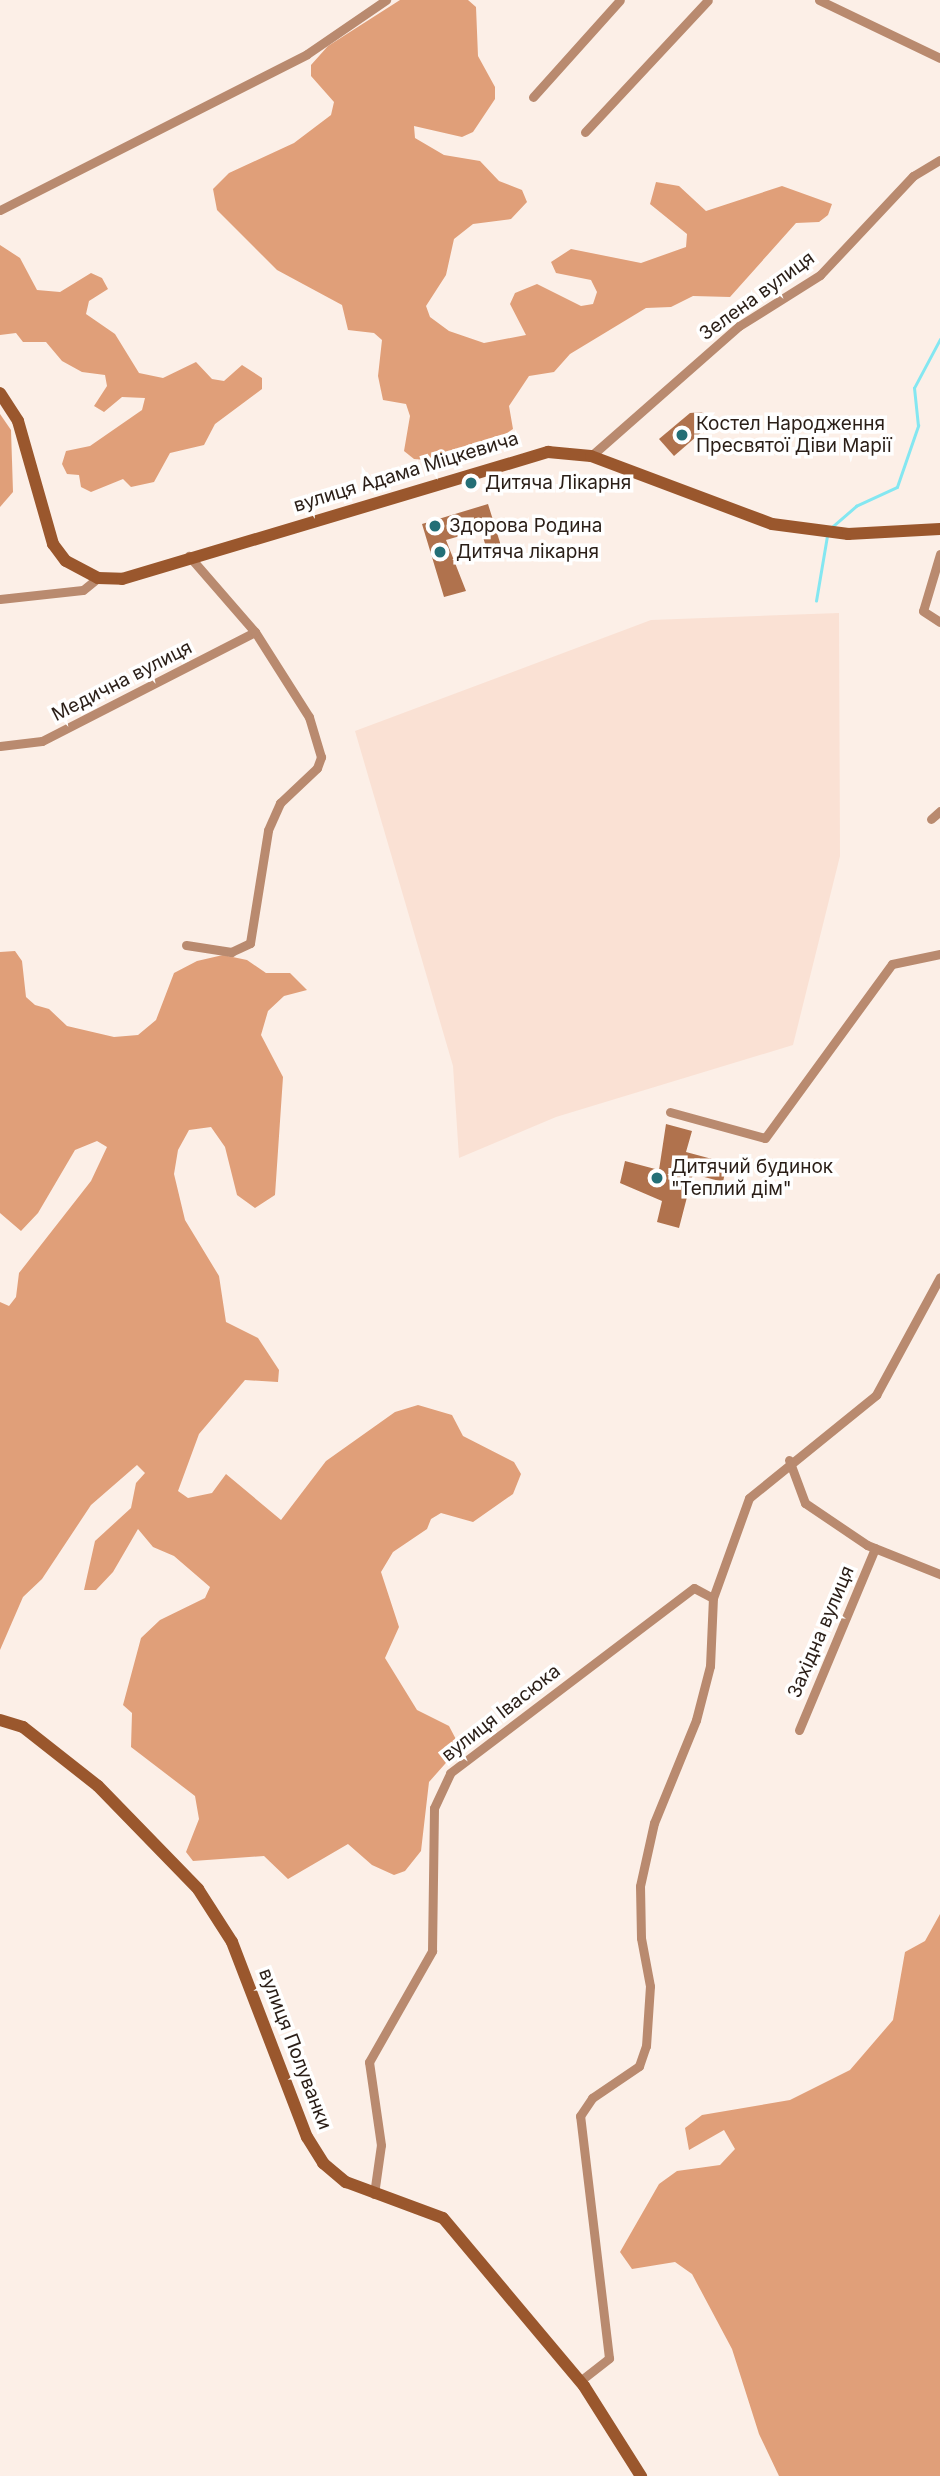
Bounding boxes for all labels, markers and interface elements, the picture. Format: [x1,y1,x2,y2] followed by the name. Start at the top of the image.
[695,247,819,345] street label: Зелена вулиця
[696,413,892,457] place label: Костел Народження Пресвятої Діви Марії
[291,427,521,517] street label: вулиця Адама Міцкевича
[674,427,690,443] marker: Костел Народження Пресвятої Діви Марії
[485,472,631,494] place label: Дитяча Лікарня
[463,475,479,491] marker: Дитяча Лікарня
[449,515,602,537] place label: Здорова Родина
[427,518,443,534] marker: Здорова Родина
[456,541,599,563] place label: Дитяча лікарня
[430,542,450,562] marker: Дитяча лікарня
[48,636,196,726] street label: Медична вулиця
[671,1156,833,1200] place label: Дитячий будинок "Теплий дім"
[649,1170,665,1186] marker: Дитячий будинок "Теплий дім"
[783,1563,859,1701] street label: Західна вулиця
[437,1660,565,1766] street label: вулиця Івасюка
[254,1965,336,2133] street label: вулиця Полуванки

